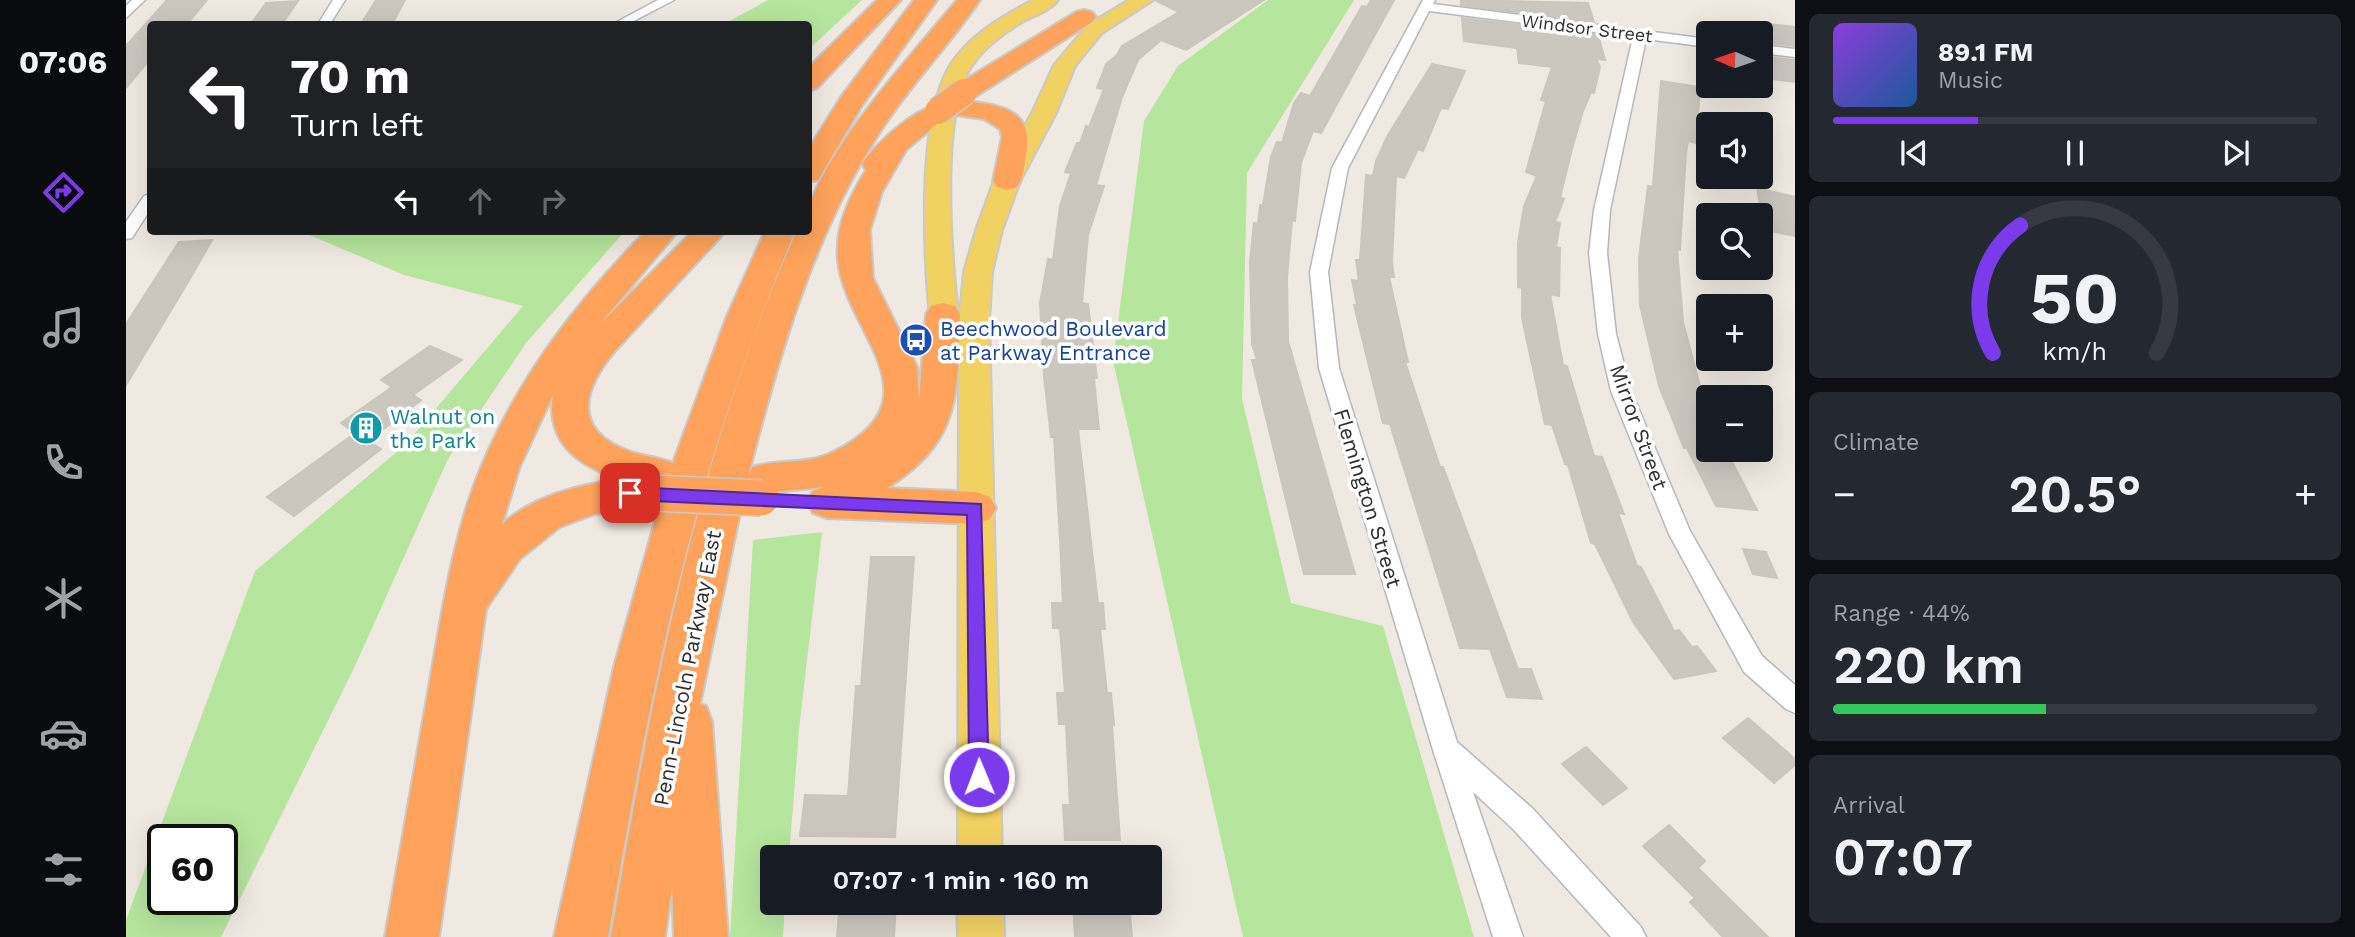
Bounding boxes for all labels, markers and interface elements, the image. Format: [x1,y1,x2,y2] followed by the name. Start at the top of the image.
[1520,10,1654,47] street label: Windsor Street
[1696,21,1773,98] north arrow
[1696,21,1773,462] map controls
[1938,37,2033,67] text: 89.1 FM
[19,43,107,81] text: 07:06
[290,47,410,105] text: 70 m
[175,49,266,140] icon: left
[1938,67,2003,94] text: Music
[290,106,423,144] text: Turn left
[1696,112,1773,189] button: sound
[1895,134,1933,172] icon: previous
[2056,134,2094,172] icon: pause
[2217,134,2255,172] icon: next
[39,168,88,217] icon: directions
[388,182,426,220] icon: left
[461,182,499,220] icon: ahead
[534,182,572,220] icon: right
[1696,203,1773,280] button: search
[2030,255,2120,341] text: 50
[1696,294,1773,371] button: +
[39,303,88,352] icon: music
[940,316,1167,365] place label: Beechwood Boulevard at Parkway Entrance
[897,321,935,359] bus stop icon: Beechwood Boulevard at Parkway Entrance
[2043,337,2107,366] text: km/h
[1605,361,1673,493] street label: Mirror Street
[1696,385,1773,462] button: −
[390,404,495,453] place label: Walnut on the Park
[1329,405,1407,591] street label: Flemington Street
[347,409,385,447] building icon: Walnut on the Park
[1833,429,1919,456] text: Climate
[39,438,88,487] icon: phone
[600,463,660,523] pin
[2009,464,2141,525] text: 20.5°
[1833,472,1856,516] text: −
[2294,472,2317,516] text: +
[611,474,649,512] icon: arrive
[648,528,726,808] street label: Penn-Lincoln Parkway East
[39,574,88,623] icon: climate
[1833,600,1970,627] text: Range · 44%
[1833,635,2024,696] text: 220 km
[39,709,88,758] icon: car
[942,740,1016,814] position arrow
[1833,792,1905,819] text: Arrival
[147,824,238,915] speed limit sign: 60
[1833,827,1973,888] text: 07:07
[39,845,88,894] icon: filters
[833,865,1089,895] text: 07:07 · 1 min · 160 m

